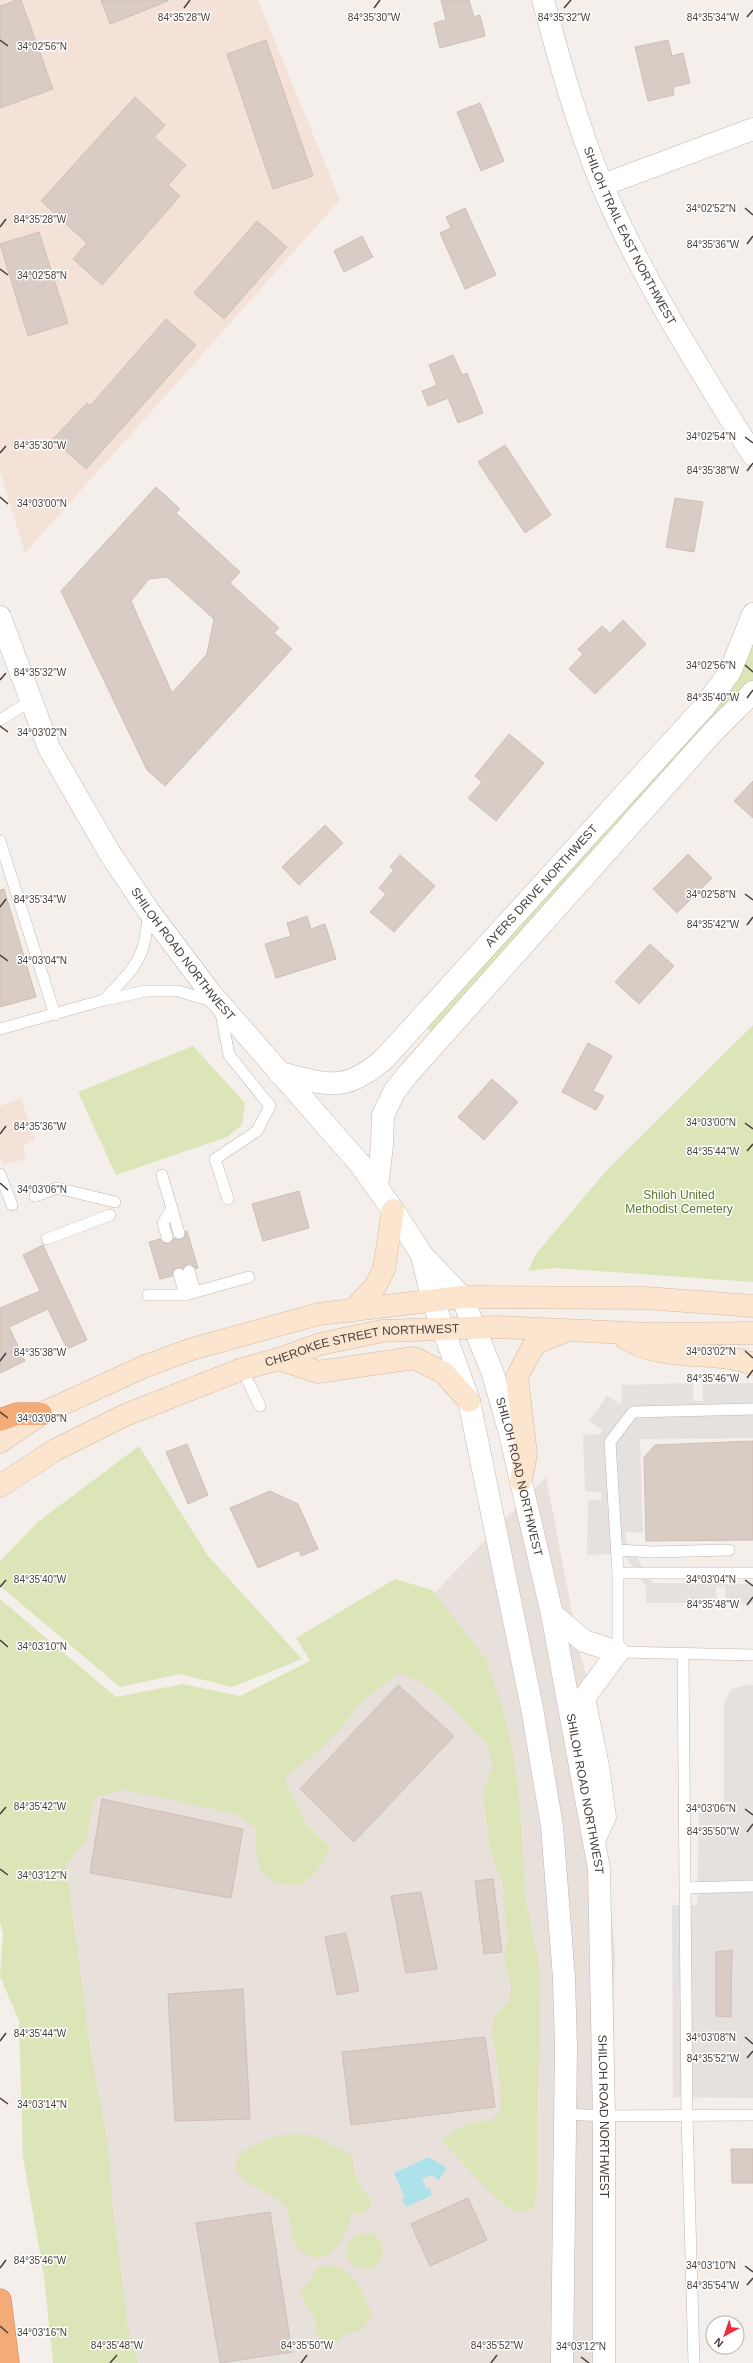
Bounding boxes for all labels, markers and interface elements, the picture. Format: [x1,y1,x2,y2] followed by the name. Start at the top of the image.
[158,12,211,23] text: 84°35'28"W
[348,12,401,23] text: 84°35'30"W
[538,12,591,23] text: 84°35'32"W
[687,12,740,23] text: 84°35'34"W
[17,41,67,52] text: 34°02'56"N
[581,145,679,328] street label: SHILOH TRAIL EAST NORTHWEST
[686,203,736,214] text: 34°02'52"N
[14,214,67,225] text: 84°35'28"W
[687,239,740,250] text: 84°35'36"W
[17,270,67,281] text: 34°02'58"N
[686,431,736,442] text: 34°02'54"N
[14,440,67,451] text: 84°35'30"W
[687,465,740,476] text: 84°35'38"W
[17,498,67,509] text: 34°03'00"N
[686,660,736,671] text: 34°02'56"N
[14,667,67,678] text: 84°35'32"W
[687,692,740,703] text: 84°35'40"W
[17,727,67,738] text: 34°03'02"N
[482,821,601,950] street label: AYERS DRIVE NORTHWEST
[128,885,238,1024] street label: SHILOH ROAD NORTHWEST
[686,889,736,900] text: 34°02'58"N
[14,894,67,905] text: 84°35'34"W
[687,919,740,930] text: 84°35'42"W
[17,955,67,966] text: 34°03'04"N
[686,1117,736,1128] text: 34°03'00"N
[14,1121,67,1132] text: 84°35'36"W
[687,1146,740,1157] text: 84°35'44"W
[17,1184,67,1195] text: 34°03'06"N
[625,1188,733,1216] park label: Shiloh United Methodist Cemetery
[263,1321,460,1369] street label: CHEROKEE STREET NORTHWEST
[686,1346,736,1357] text: 34°03'02"N
[14,1347,67,1358] text: 84°35'38"W
[687,1373,740,1384] text: 84°35'46"W
[493,1395,545,1558] street label: SHILOH ROAD NORTHWEST
[17,1413,67,1424] text: 34°03'08"N
[14,1574,67,1585] text: 84°35'40"W
[686,1574,736,1585] text: 34°03'04"N
[687,1599,740,1610] text: 84°35'48"W
[17,1641,67,1652] text: 34°03'10"N
[563,1712,606,1875] street label: SHILOH ROAD NORTHWEST
[14,1801,67,1812] text: 84°35'42"W
[686,1803,736,1814] text: 34°03'06"N
[687,1826,740,1837] text: 84°35'50"W
[17,1870,67,1881] text: 34°03'12"N
[14,2028,67,2039] text: 84°35'44"W
[686,2032,736,2043] text: 34°03'08"N
[595,2035,611,2199] street label: SHILOH ROAD NORTHWEST
[687,2053,740,2064] text: 84°35'52"W
[17,2099,67,2110] text: 34°03'14"N
[14,2255,67,2266] text: 84°35'46"W
[686,2260,736,2271] text: 34°03'10"N
[687,2280,740,2291] text: 84°35'54"W
[705,2315,745,2355] north arrow
[17,2327,67,2338] text: 34°03'16"N
[712,2335,725,2350] text: N
[91,2340,144,2351] text: 84°35'48"W
[281,2340,334,2351] text: 84°35'50"W
[471,2340,524,2351] text: 84°35'52"W
[556,2341,606,2352] text: 34°03'12"N

